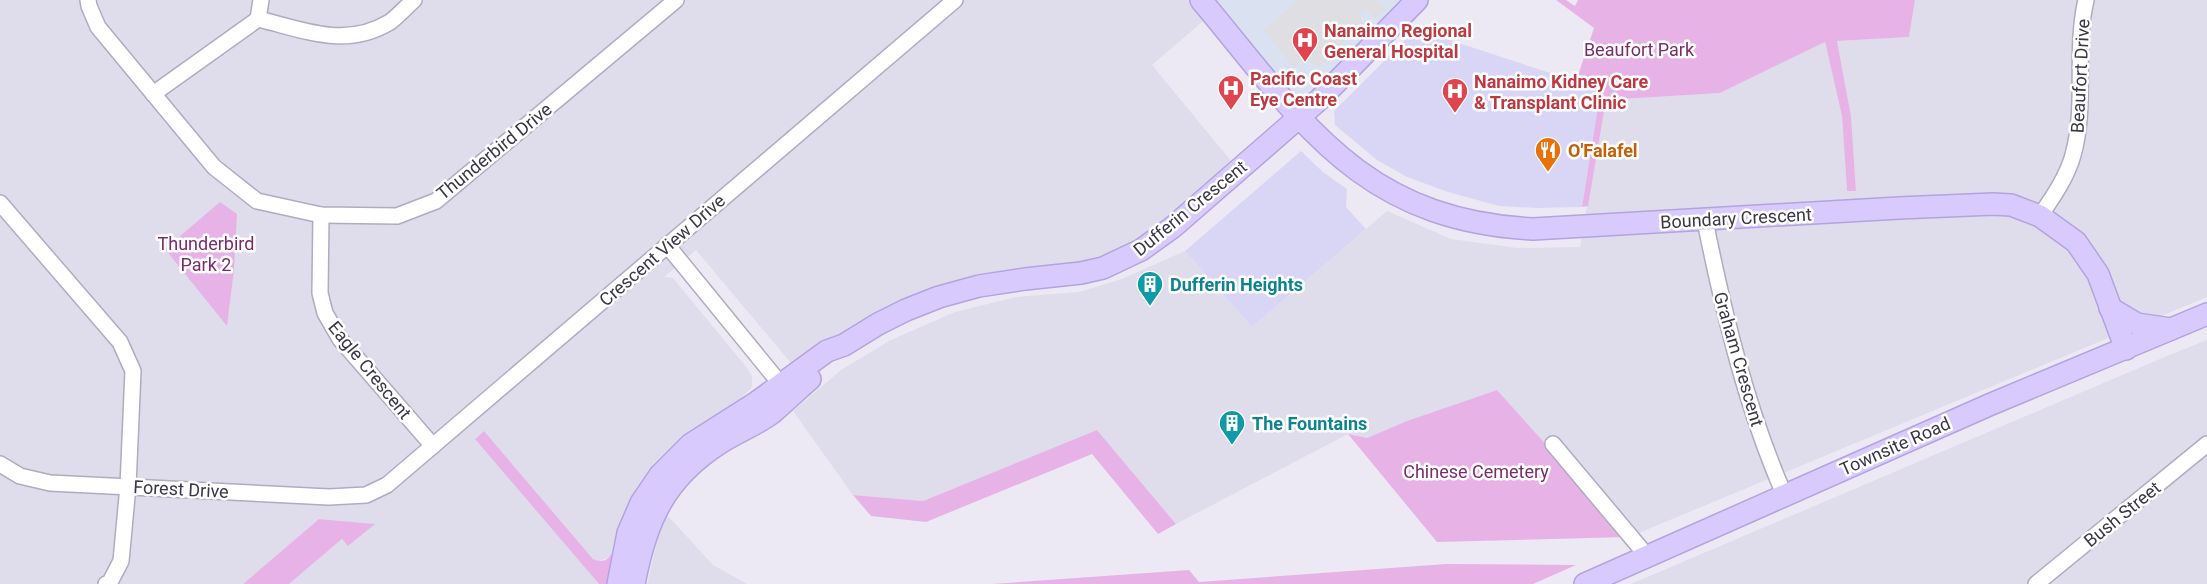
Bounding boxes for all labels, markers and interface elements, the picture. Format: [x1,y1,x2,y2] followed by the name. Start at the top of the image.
[2067,18,2093,134] street label: Beaufort Drive
[1324,20,1472,62] place label: Nanaimo Regional General Hospital
[1290,25,1320,63] hospital icon: Nanaimo Regional General Hospital
[1584,39,1695,60] park label: Beaufort Park
[1250,68,1357,110] place label: Pacific Coast Eye Centre
[1474,71,1648,113] place label: Nanaimo Kidney Care & Transplant Clinic
[1216,73,1246,111] hospital icon: Pacific Coast Eye Centre
[1440,76,1470,114] hospital icon: Nanaimo Kidney Care & Transplant Clinic
[432,98,556,204] street label: Thunderbird Drive
[1533,135,1563,173] restaurant icon: O'Falafel
[1568,140,1638,161] place label: O'Falafel
[1129,156,1251,260] street label: Dufferin Crescent
[595,190,729,310] street label: Crescent View Drive
[1660,204,1812,232] street label: Boundary Crescent
[158,233,254,275] park label: Thunderbird Park 2
[1135,269,1165,307] building icon: Dufferin Heights
[1170,274,1303,295] place label: Dufferin Heights
[1710,289,1768,429] street label: Graham Crescent
[324,317,416,423] street label: Eagle Crescent
[1217,408,1247,446] building icon: The Fountains
[1837,412,1953,480] street label: Townsite Road
[1252,413,1367,434] place label: The Fountains
[1403,461,1549,482] park label: Chinese Cemetery
[133,476,229,502] street label: Forest Drive
[2080,477,2165,551] street label: Bush Street

